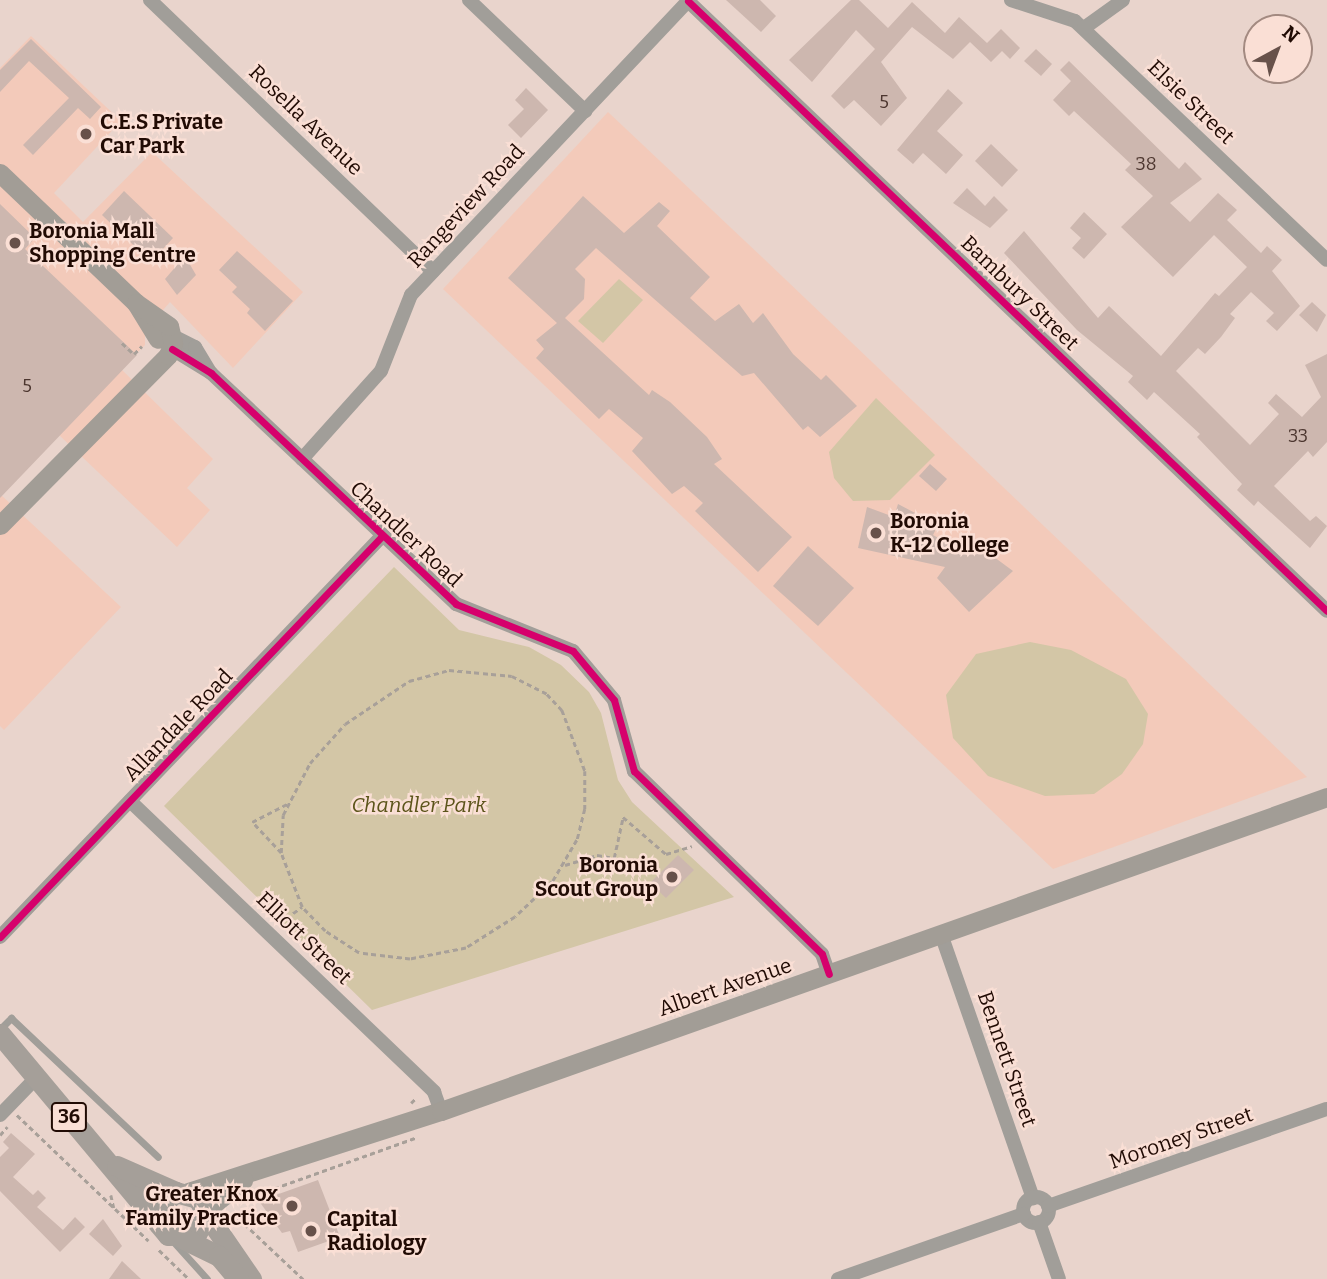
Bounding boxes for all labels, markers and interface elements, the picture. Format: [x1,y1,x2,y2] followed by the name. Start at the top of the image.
[1243,14,1313,84] north arrow
[1278,21,1304,48] text: N
[1143,55,1239,149] street label: Elsie Street
[244,59,368,181] street label: Rosella Avenue
[879,91,889,113] house number: 5
[100,109,223,159] place label: C.E.S Private Car Park
[78,126,94,142] marker: C.E.S Private Car Park
[402,139,530,273] street label: Rangeview Road
[1135,153,1157,175] house number: 38
[29,218,196,268] place label: Boronia Mall Shopping Centre
[956,230,1084,356] street label: Bambury Street
[7,235,23,251] marker: Boronia Mall Shopping Centre
[22,375,32,397] house number: 5
[1288,425,1308,447] house number: 33
[345,476,467,592] street label: Chandler Road
[890,508,1009,558] place label: Boronia K-12 College
[868,525,884,541] marker: Boronia K-12 College
[118,664,238,786] street label: Allandale Road
[352,792,486,818] park label: Chandler Park
[535,852,658,902] place label: Boronia Scout Group
[664,869,680,885] marker: Boronia Scout Group
[251,887,357,989] street label: Elliott Street
[655,952,795,1022] street label: Albert Avenue
[972,988,1042,1130] street label: Bennett Street
[50,1102,88,1133] road number: 36
[1106,1102,1256,1174] street label: Moroney Street
[125,1181,278,1231] place label: Greater Knox Family Practice
[284,1198,300,1214] marker: Greater Knox Family Practice
[327,1206,426,1256] place label: Capital Radiology
[301,1221,321,1241] marker: Capital Radiology

